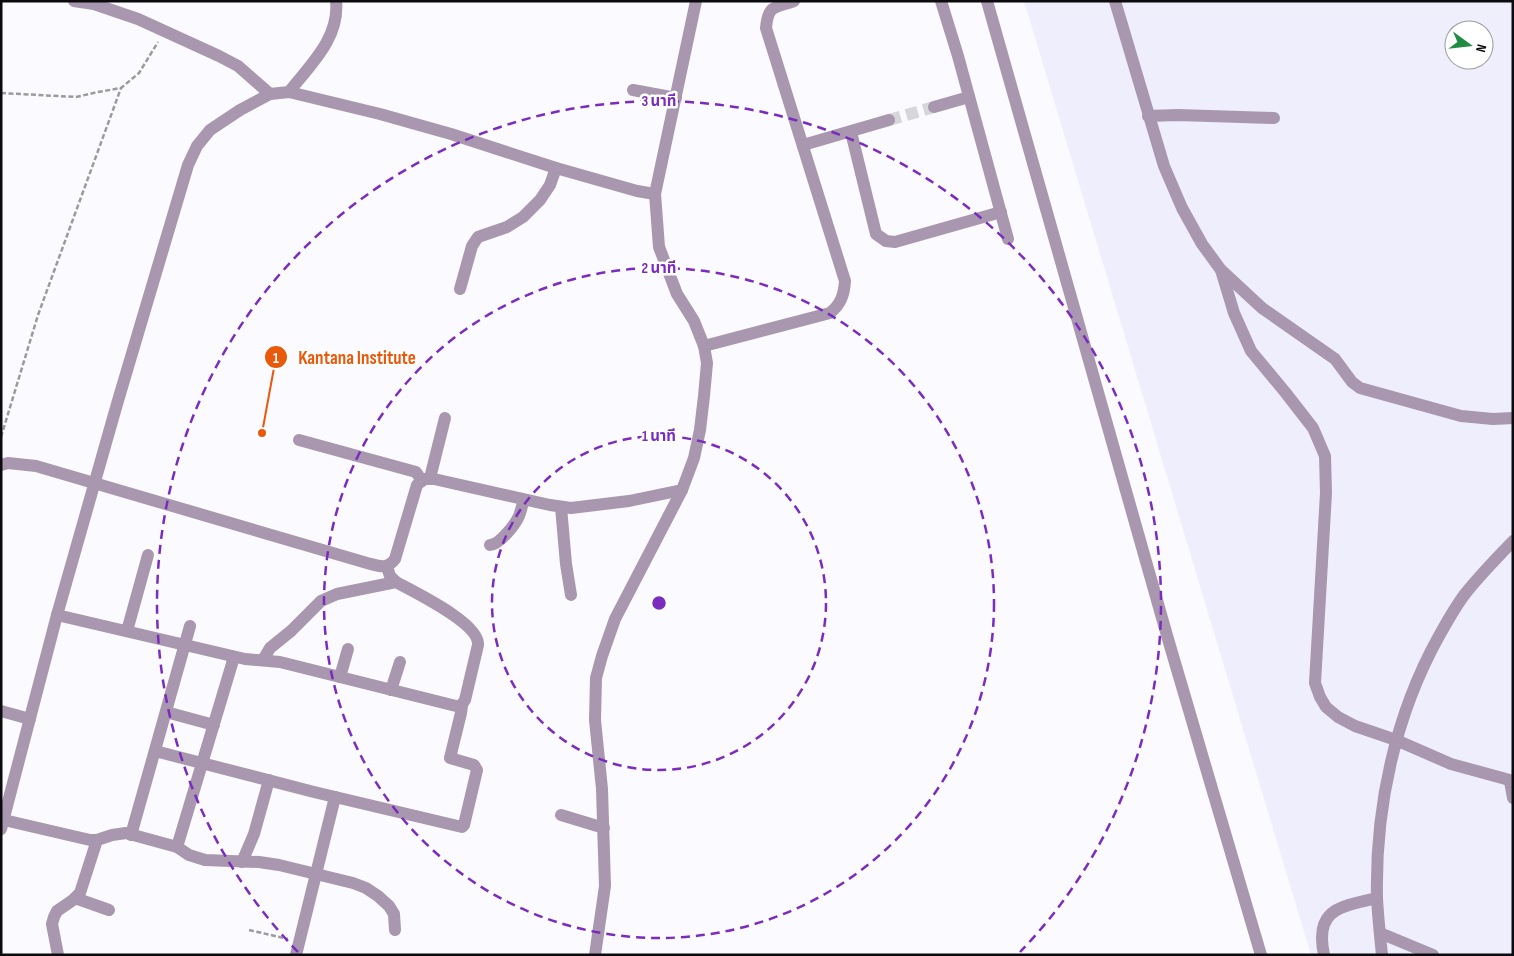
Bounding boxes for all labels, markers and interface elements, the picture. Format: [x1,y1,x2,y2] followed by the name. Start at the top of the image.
[1444,20,1494,70] north arrow
[1472,42,1490,54] text: N
[642,92,676,111] text: 3 นาที
[642,259,676,278] text: 2 นาที
[264,340,426,374] callout: Kantana Institute
[298,347,416,370] text: Kantana Institute
[273,349,279,368] text: 1
[642,427,676,446] text: 1 นาที
[650,594,668,612] centre of rings

